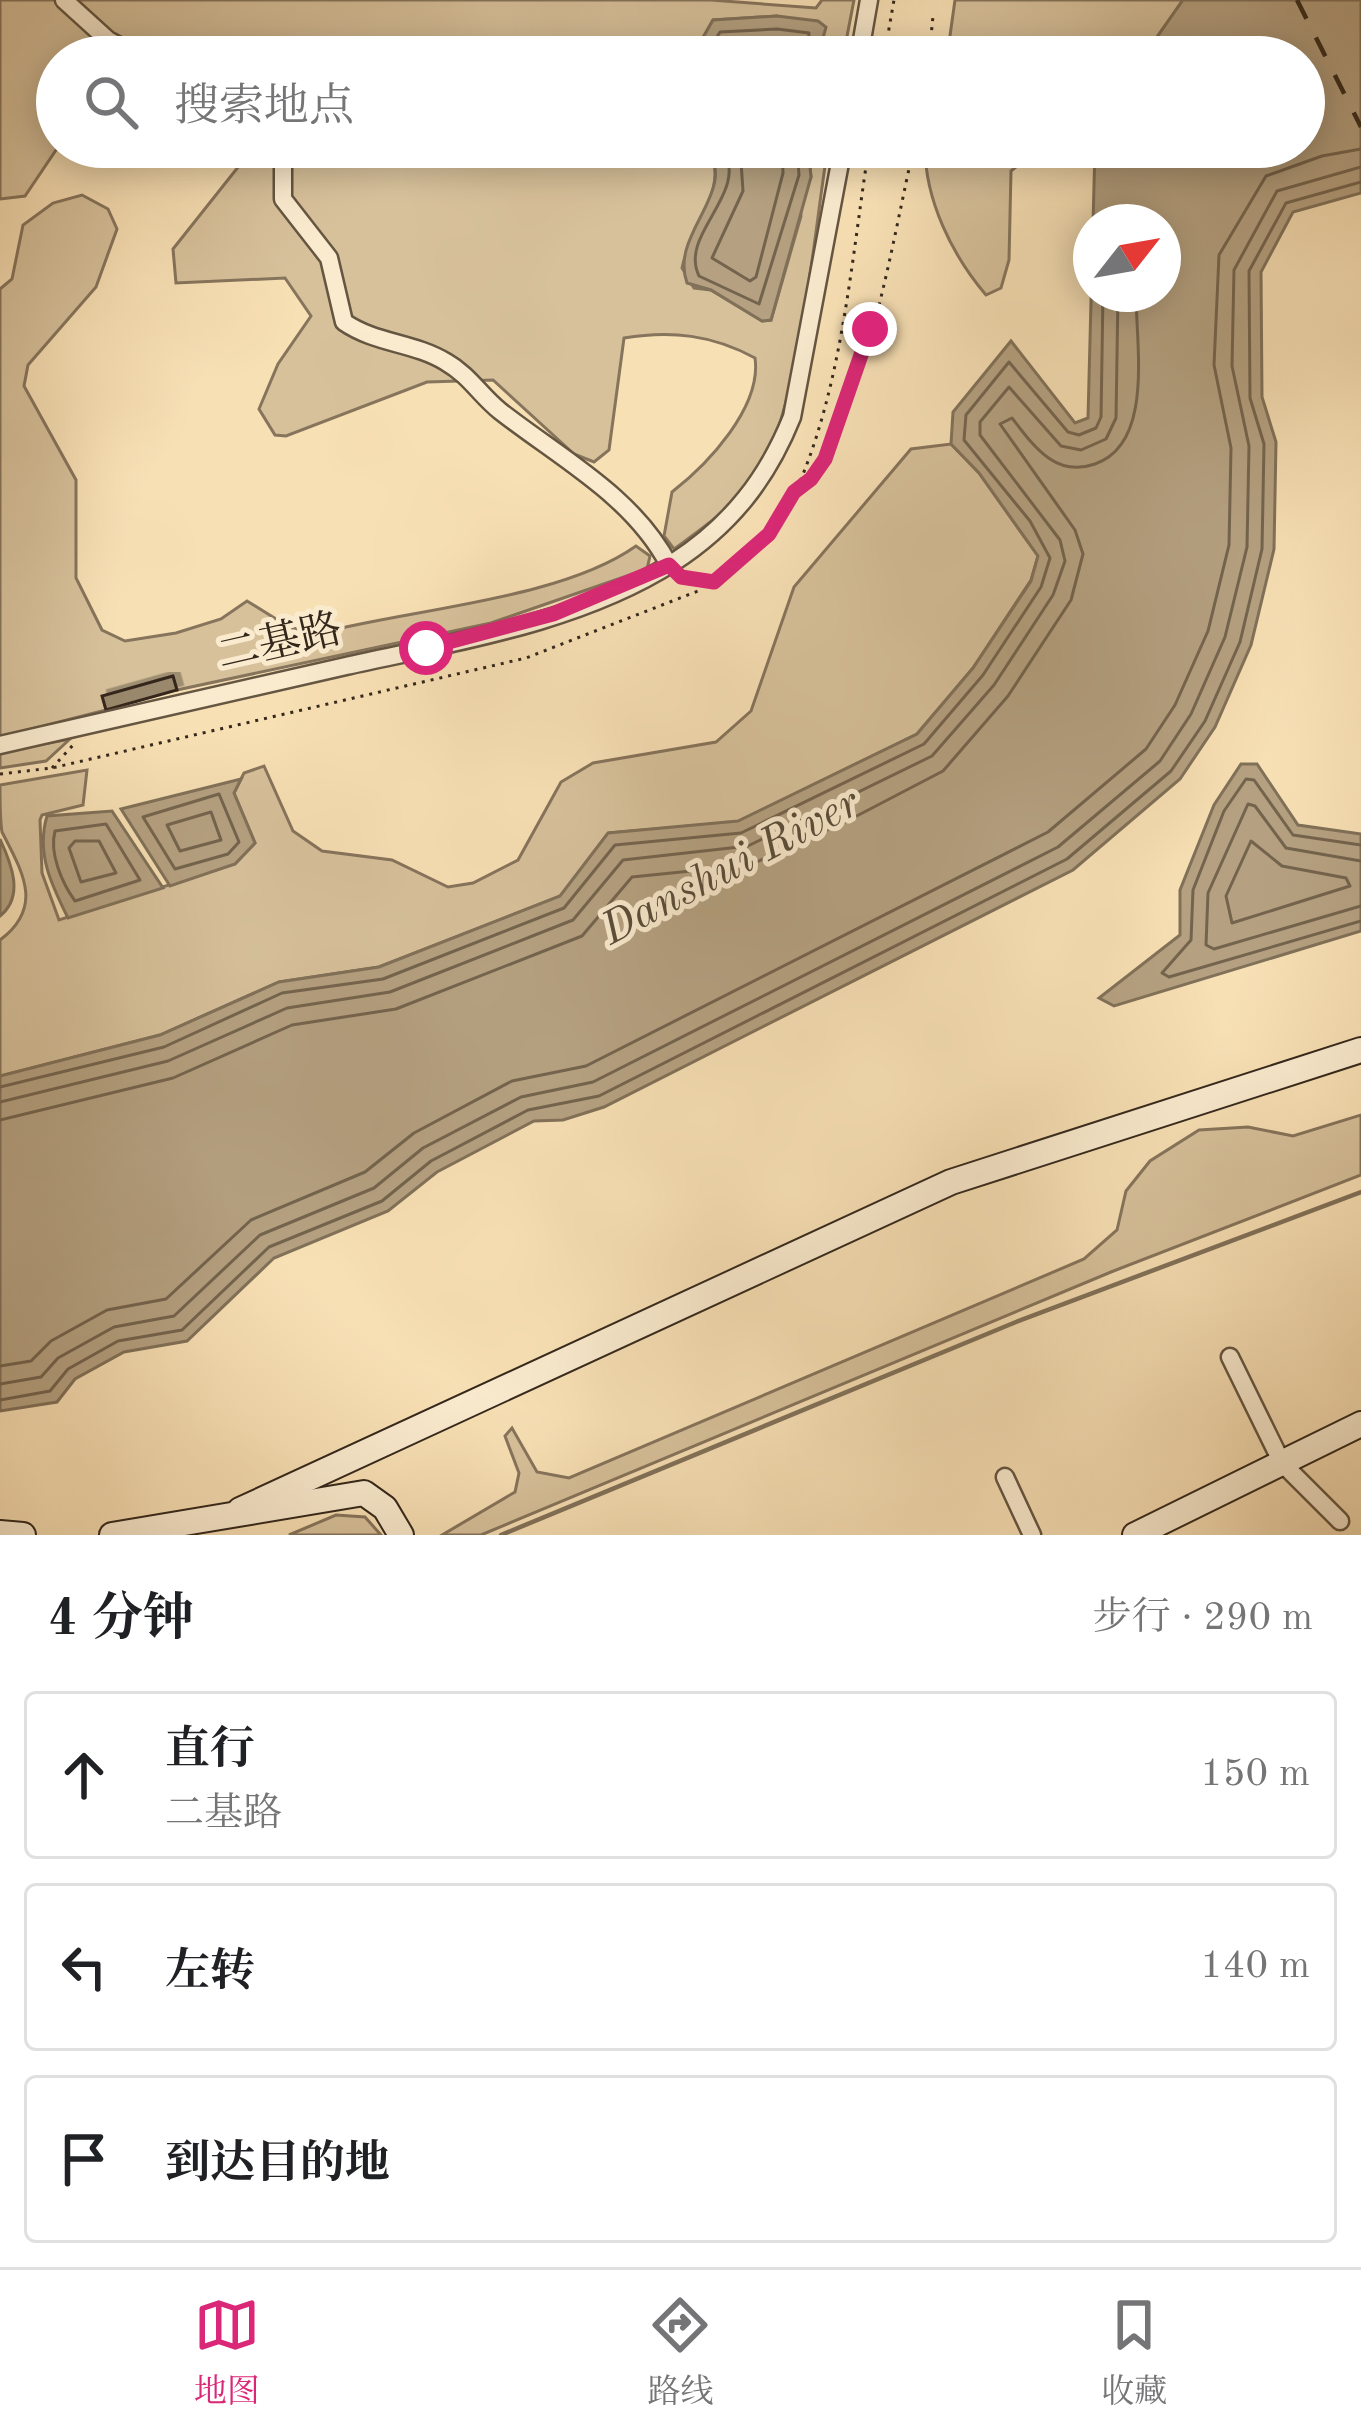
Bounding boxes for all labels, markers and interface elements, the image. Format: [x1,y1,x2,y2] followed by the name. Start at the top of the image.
[36,36,1325,168] search box
[78,69,144,135] icon: search
[174,86,354,131] text: 搜索地点
[1073,204,1181,312] north arrow
[843,302,897,356] route end
[213,605,346,679] street label: 二基路
[399,621,453,675] route start
[594,780,869,955] water label: Danshui River
[48,1595,194,1646] text: 4 分钟
[1092,1599,1313,1638] text: 步行 · 290 m
[165,1729,255,1774] text: 直行
[51,1742,117,1808] icon: ahead
[1200,1755,1310,1794] text: 150 m
[165,1795,282,1834] text: 二基路
[51,1934,117,2000] icon: left
[1200,1947,1310,1986] text: 140 m
[165,1951,255,1996] text: 左转
[51,2126,117,2192] icon: arrive
[165,2143,390,2188] text: 到达目的地
[194,2292,260,2414] tab: 地图
[647,2292,713,2414] tab: 路线
[1101,2292,1167,2414] tab: 收藏

